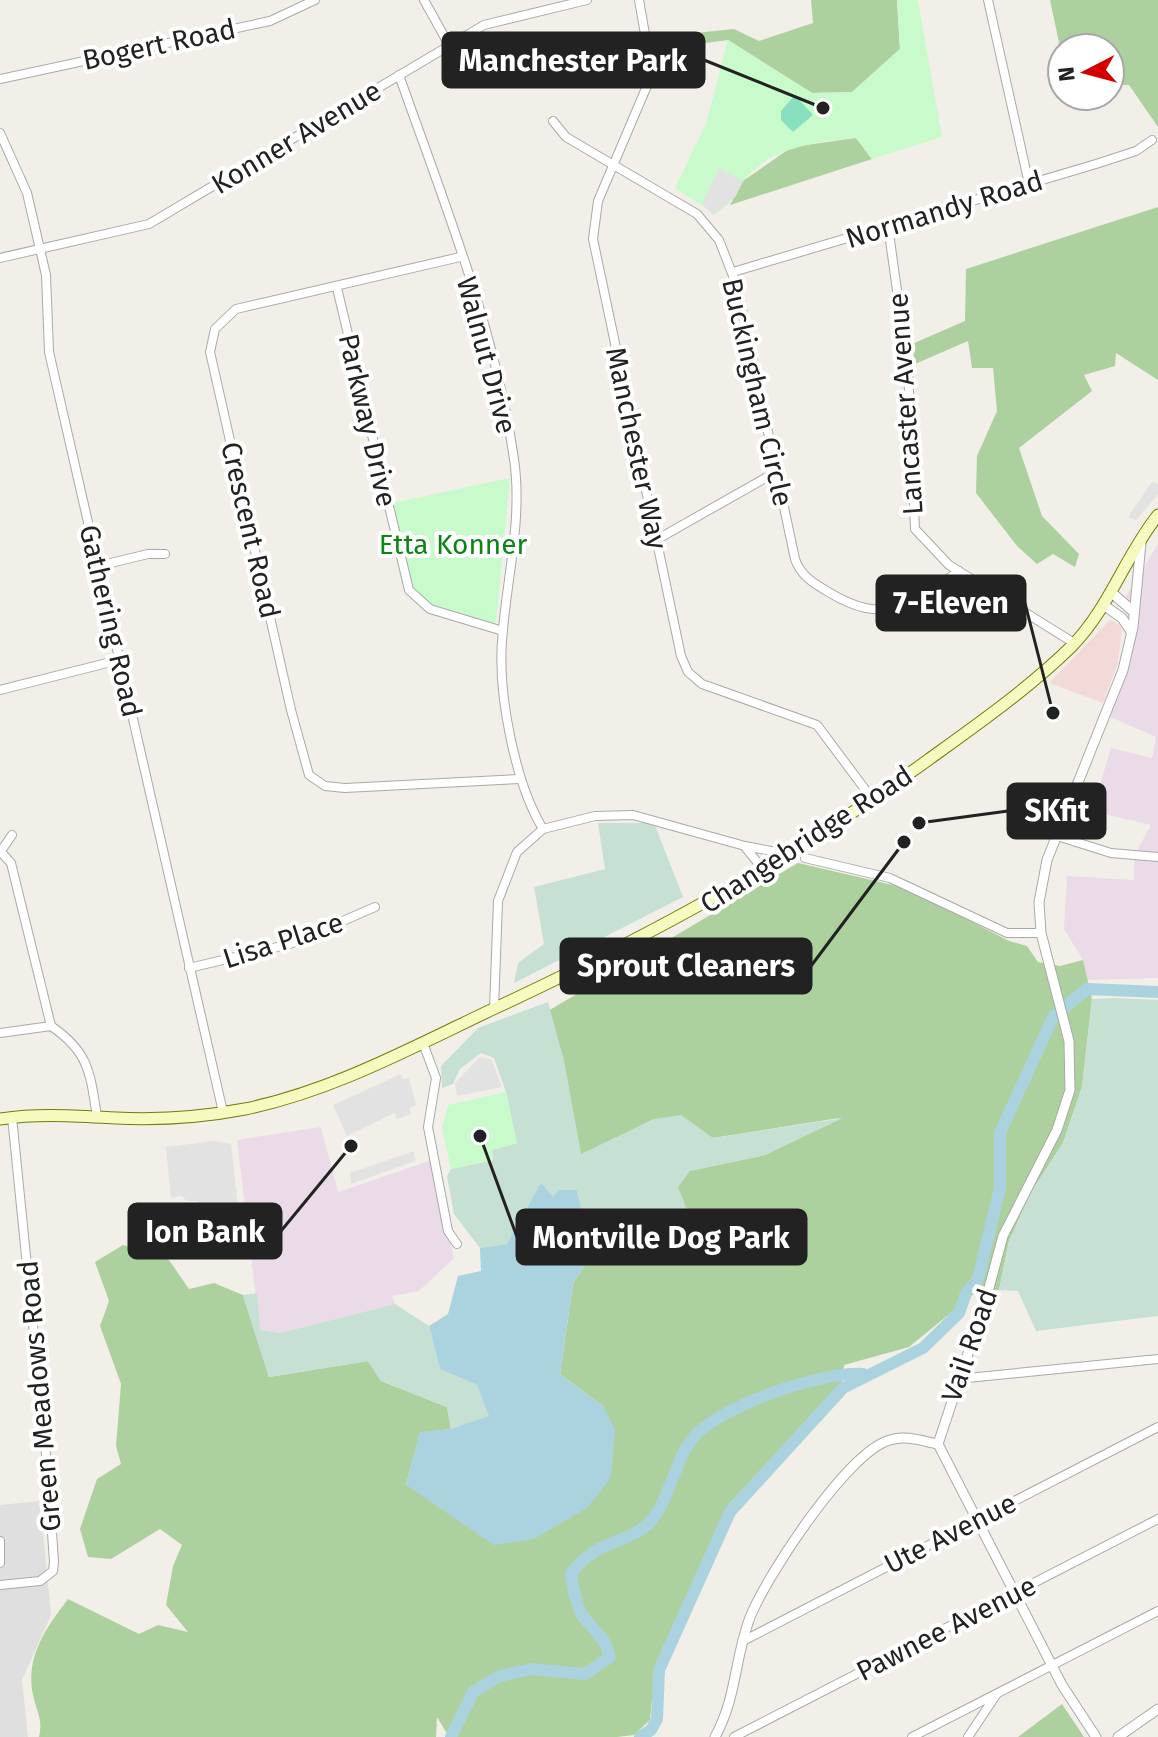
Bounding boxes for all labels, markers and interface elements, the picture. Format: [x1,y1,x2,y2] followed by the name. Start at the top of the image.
[80,12,239,77] street label: Bogert Road
[1046,32,1126,112] north arrow
[443,33,704,87] callout: Manchester Park
[459,43,688,79] text: Manchester Park
[1052,65,1081,83] text: N
[206,74,387,201] street label: Konner Avenue
[842,164,1047,255] street label: Normandy Road
[450,273,523,437] street label: Walnut Drive
[715,275,800,509] street label: Buckingham Circle
[881,292,930,516] street label: Lancaster Avenue
[332,330,403,510] street label: Parkway Drive
[599,344,674,552] street label: Manchester Way
[214,439,287,622] street label: Crescent Road
[72,522,149,720] street label: Gathering Road
[379,528,527,561] park label: Etta Konner
[877,576,1025,630] callout: 7-Eleven
[893,585,1009,621] text: 7-Eleven
[694,759,919,920] street label: Changebridge Road
[1008,784,1105,838] callout: SKfit
[1024,793,1090,829] text: SKfit
[219,906,348,975] street label: Lisa Place
[561,939,811,993] callout: Sprout Cleaners
[577,948,795,984] text: Sprout Cleaners
[129,1204,281,1258] callout: Ion Bank
[517,1210,806,1264] callout: Montville Dog Park
[145,1214,265,1250] text: Ion Bank
[532,1220,790,1256] text: Montville Dog Park
[11,1259,68,1533] street label: Green Meadows Road
[935,1284,1004,1406] street label: Vail Road
[879,1486,1022,1581] street label: Ute Avenue
[851,1569,1042,1688] street label: Pawnee Avenue

